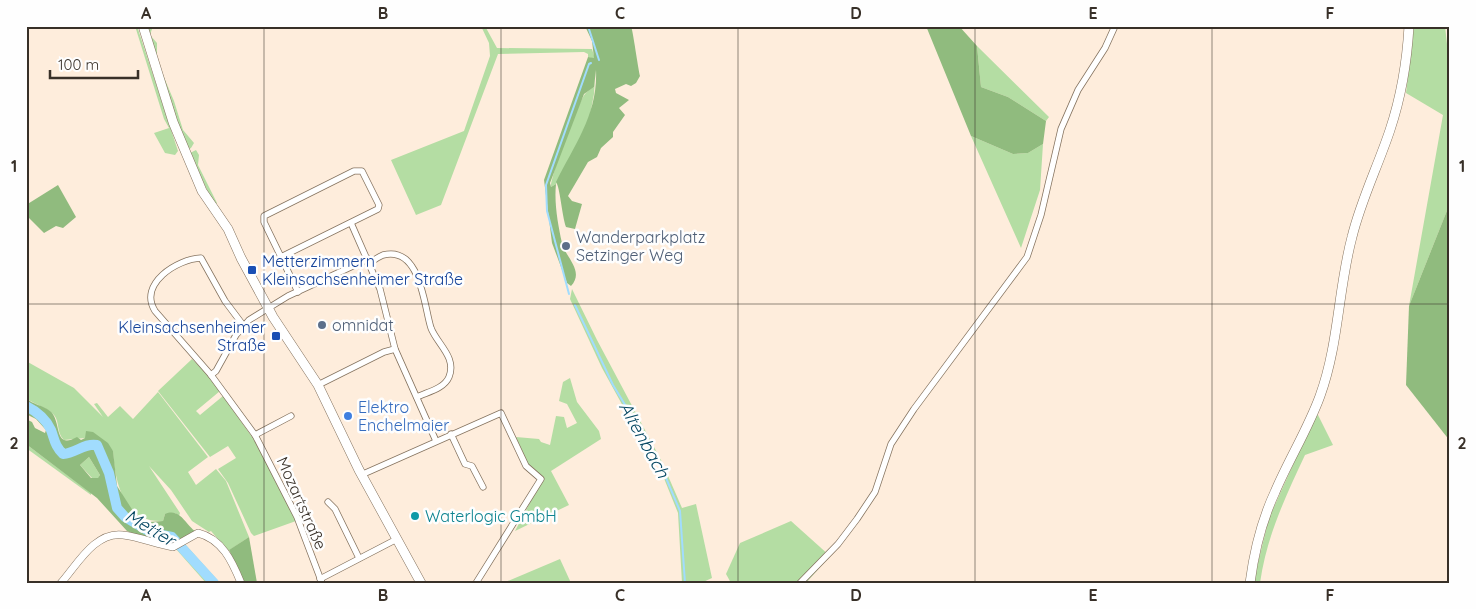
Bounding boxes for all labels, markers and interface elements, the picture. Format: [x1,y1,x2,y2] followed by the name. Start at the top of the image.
[141,3,152,23] text: A
[378,3,388,23] text: B
[615,3,625,23] text: C
[850,3,862,23] text: D
[1088,3,1098,23] text: E
[1326,3,1335,23] text: F
[50,48,138,80] scale bar
[58,55,99,74] text: 100 m
[11,156,17,176] text: 1
[1459,156,1465,176] text: 1
[576,227,705,265] place label: Wanderparkplatz Setzinger Weg
[560,240,572,252] marker: Wanderparkplatz Setzinger Weg
[262,251,463,289] place label: Metterzimmern Kleinsachsenheimer Straße
[246,264,258,276] marker: Metterzimmern Kleinsachsenheimer Straße
[332,315,394,335] place label: omnidat
[118,317,266,355] place label: Kleinsachsenheimer Straße
[316,319,328,331] marker: omnidat
[270,330,282,342] marker: Kleinsachsenheimer Straße
[358,397,449,435] place label: Elektro Enchelmaier
[614,398,675,483] water label: Altenbach
[342,410,354,422] marker: Elektro Enchelmaier
[9,433,19,453] text: 2
[1457,433,1467,453] text: 2
[273,454,331,552] street label: Mozartstraße
[121,504,181,552] water label: Metter
[425,506,557,526] place label: Waterlogic GmbH
[409,510,421,522] marker: Waterlogic GmbH
[141,585,152,605] text: A
[378,585,388,605] text: B
[615,585,625,605] text: C
[850,585,862,605] text: D
[1088,585,1098,605] text: E
[1326,585,1335,605] text: F

